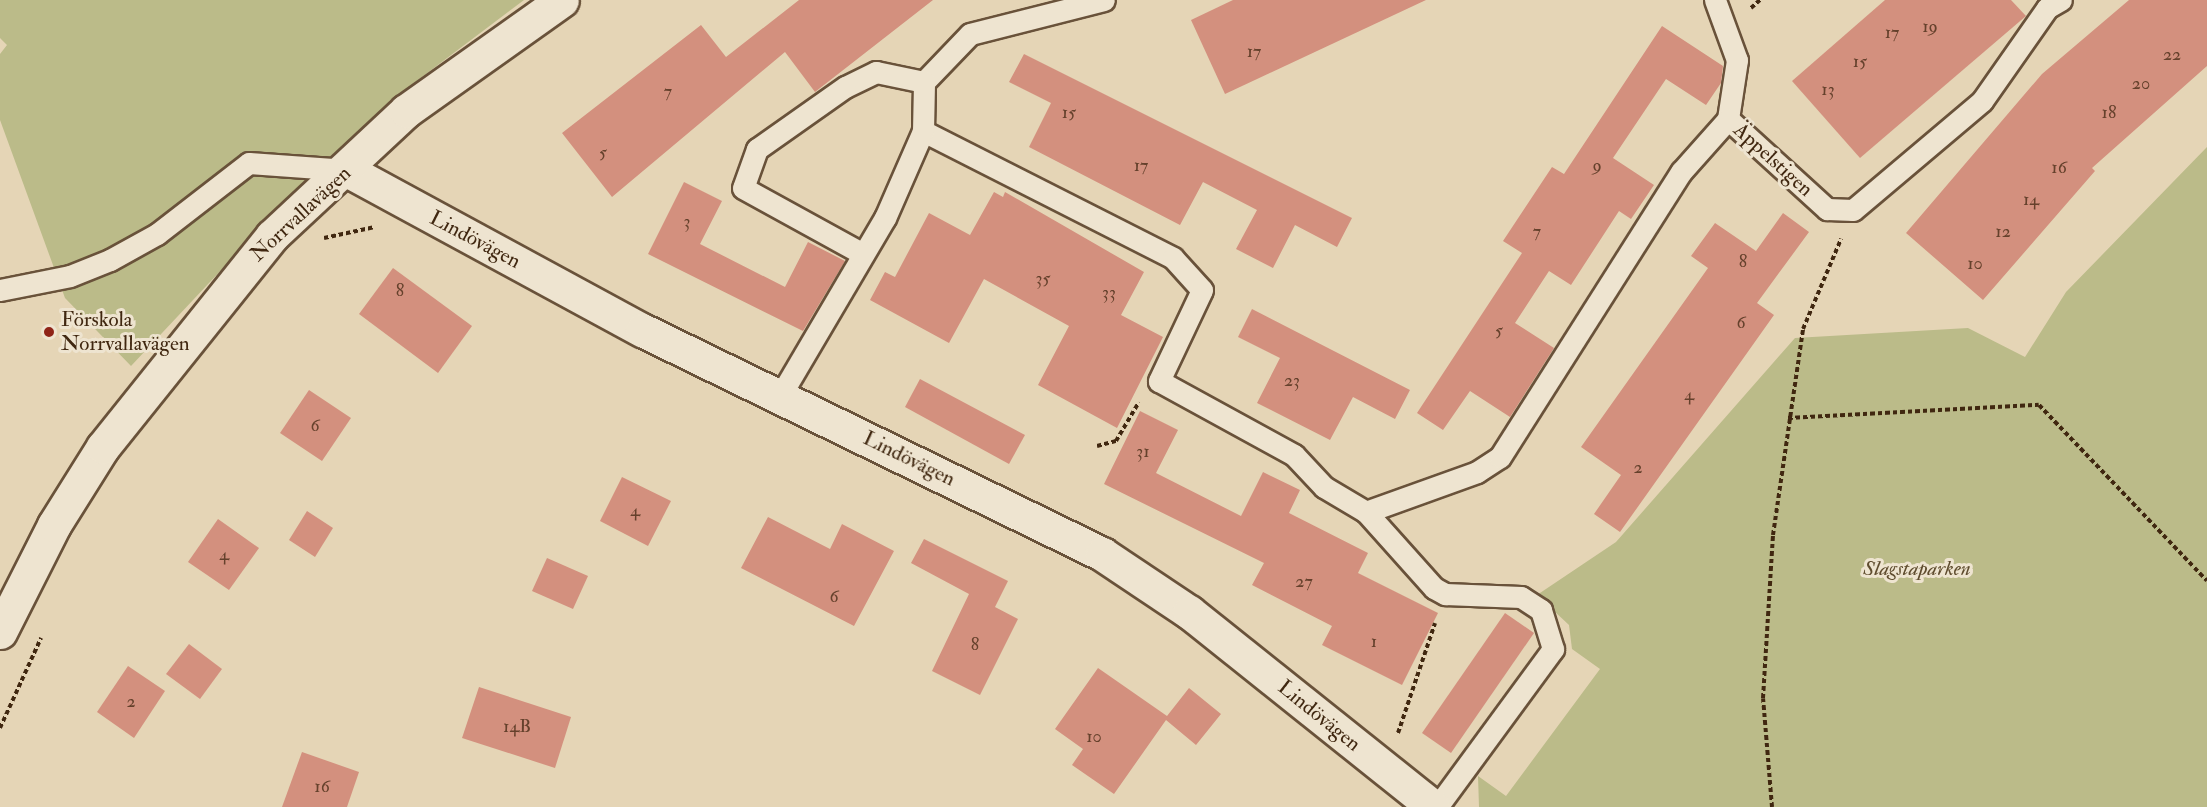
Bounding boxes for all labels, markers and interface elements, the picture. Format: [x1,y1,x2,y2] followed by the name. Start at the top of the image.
[1922,16,1938,38] house number: 19
[1885,22,1899,44] house number: 17
[1247,41,1261,63] house number: 17
[2163,44,2181,66] house number: 22
[1853,51,1867,73] house number: 15
[2132,73,2150,95] house number: 20
[1821,79,1835,101] house number: 13
[664,81,672,103] house number: 7
[1062,102,1076,124] house number: 15
[2102,102,2116,124] house number: 18
[1728,118,1818,202] street label: Äppelstigen
[599,142,607,164] house number: 5
[1134,155,1148,177] house number: 17
[1592,155,1602,177] house number: 9
[2051,157,2067,179] house number: 16
[245,161,357,267] street label: Norrvallavägen
[2023,189,2039,211] house number: 14
[425,206,525,274] street label: Lindövägen
[684,211,690,233] house number: 3
[1533,221,1541,243] house number: 7
[1995,221,2011,243] house number: 12
[1739,251,1747,273] house number: 8
[1967,253,1983,275] house number: 10
[1036,268,1050,290] house number: 35
[396,280,404,302] house number: 8
[1102,282,1116,304] house number: 33
[61,307,189,357] place label: Förskola Norrvallavägen
[1736,312,1746,334] house number: 6
[1495,320,1503,342] house number: 5
[42,325,56,339] marker: Förskola Norrvallavägen
[1284,370,1300,392] house number: 23
[1684,384,1694,406] house number: 4
[310,415,320,437] house number: 6
[859,426,959,492] street label: Lindövägen
[1136,441,1150,463] house number: 31
[1633,457,1643,479] house number: 2
[630,500,640,522] house number: 4
[219,544,229,566] house number: 4
[1863,556,1971,582] park label: Slagstaparken
[1295,571,1313,593] house number: 27
[829,586,839,608] house number: 6
[1371,631,1377,653] house number: 1
[971,634,979,656] house number: 8
[1272,675,1366,757] street label: Lindövägen
[126,691,136,713] house number: 2
[503,716,531,738] house number: 14B
[1086,726,1102,748] house number: 10
[314,776,330,798] house number: 16

